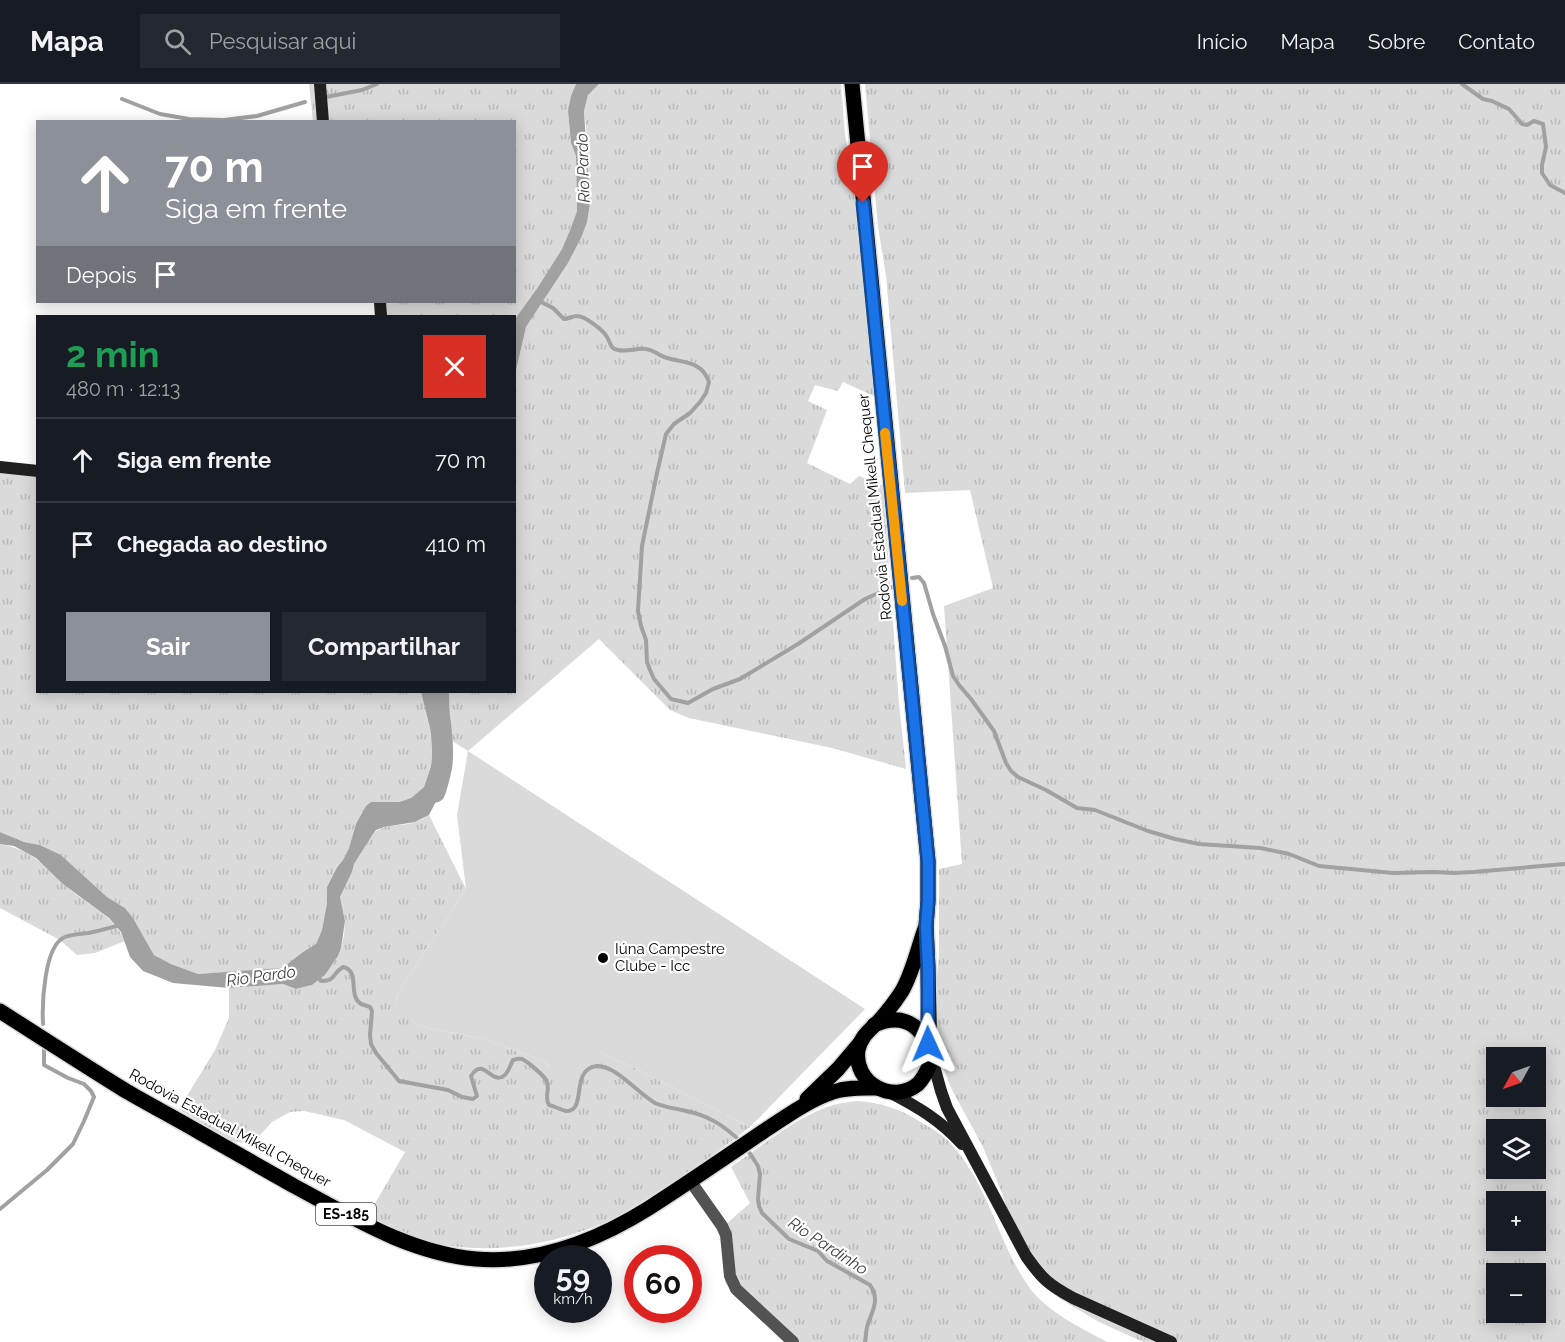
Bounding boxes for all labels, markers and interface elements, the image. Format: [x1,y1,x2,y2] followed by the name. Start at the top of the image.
[140,14,560,68] search box
[30,25,104,58] text: Mapa
[161,25,194,58] icon: search
[209,28,356,54] text: Pesquisar aqui
[1197,29,1247,54] text: Início
[1280,29,1335,54] text: Mapa
[1368,29,1425,54] text: Sobre
[1458,29,1535,54] text: Contato
[572,133,594,203] water label: Rio Pardo
[837,141,888,203] pin
[165,143,264,192] text: 70 m
[66,144,144,222] icon: ahead
[846,150,879,183] icon: arrive
[165,193,347,224] text: Siga em frente
[149,258,182,291] icon: arrive
[66,262,137,288] text: Depois
[66,333,159,375] text: 2 min
[423,335,486,398] button: close
[66,377,180,401] text: 480 m · 12:13
[854,392,896,621] street label: Rodovia Estadual Mikell Chequer
[66,444,99,477] icon: ahead
[117,447,271,473] text: Siga em frente
[435,447,486,473] text: 70 m
[66,528,99,561] icon: arrive
[117,531,327,557] text: Chegada ao destino
[425,531,486,557] text: 410 m
[66,612,270,681] button: Sair
[282,612,486,681] button: Compartilhar
[615,940,725,975] place label: Iúna Campestre Clube - Icc
[596,951,610,965] marker: Iúna Campestre Clube - Icc
[225,962,297,990] water label: Rio Pardo
[896,1012,960,1076] position arrow
[1486,1047,1546,1107] north arrow
[1486,1047,1546,1323] map controls
[126,1065,334,1191] street label: Rodovia Estadual Mikell Chequer
[1486,1119,1546,1179] button: layers
[1486,1191,1546,1251] button: +
[316,1203,376,1225] road number: ES-185
[785,1213,871,1279] water label: Rio Pardinho
[624,1245,702,1323] speed limit sign: 60
[556,1259,590,1294] text: 59
[1486,1263,1546,1323] button: −
[553,1290,593,1308] text: km/h

